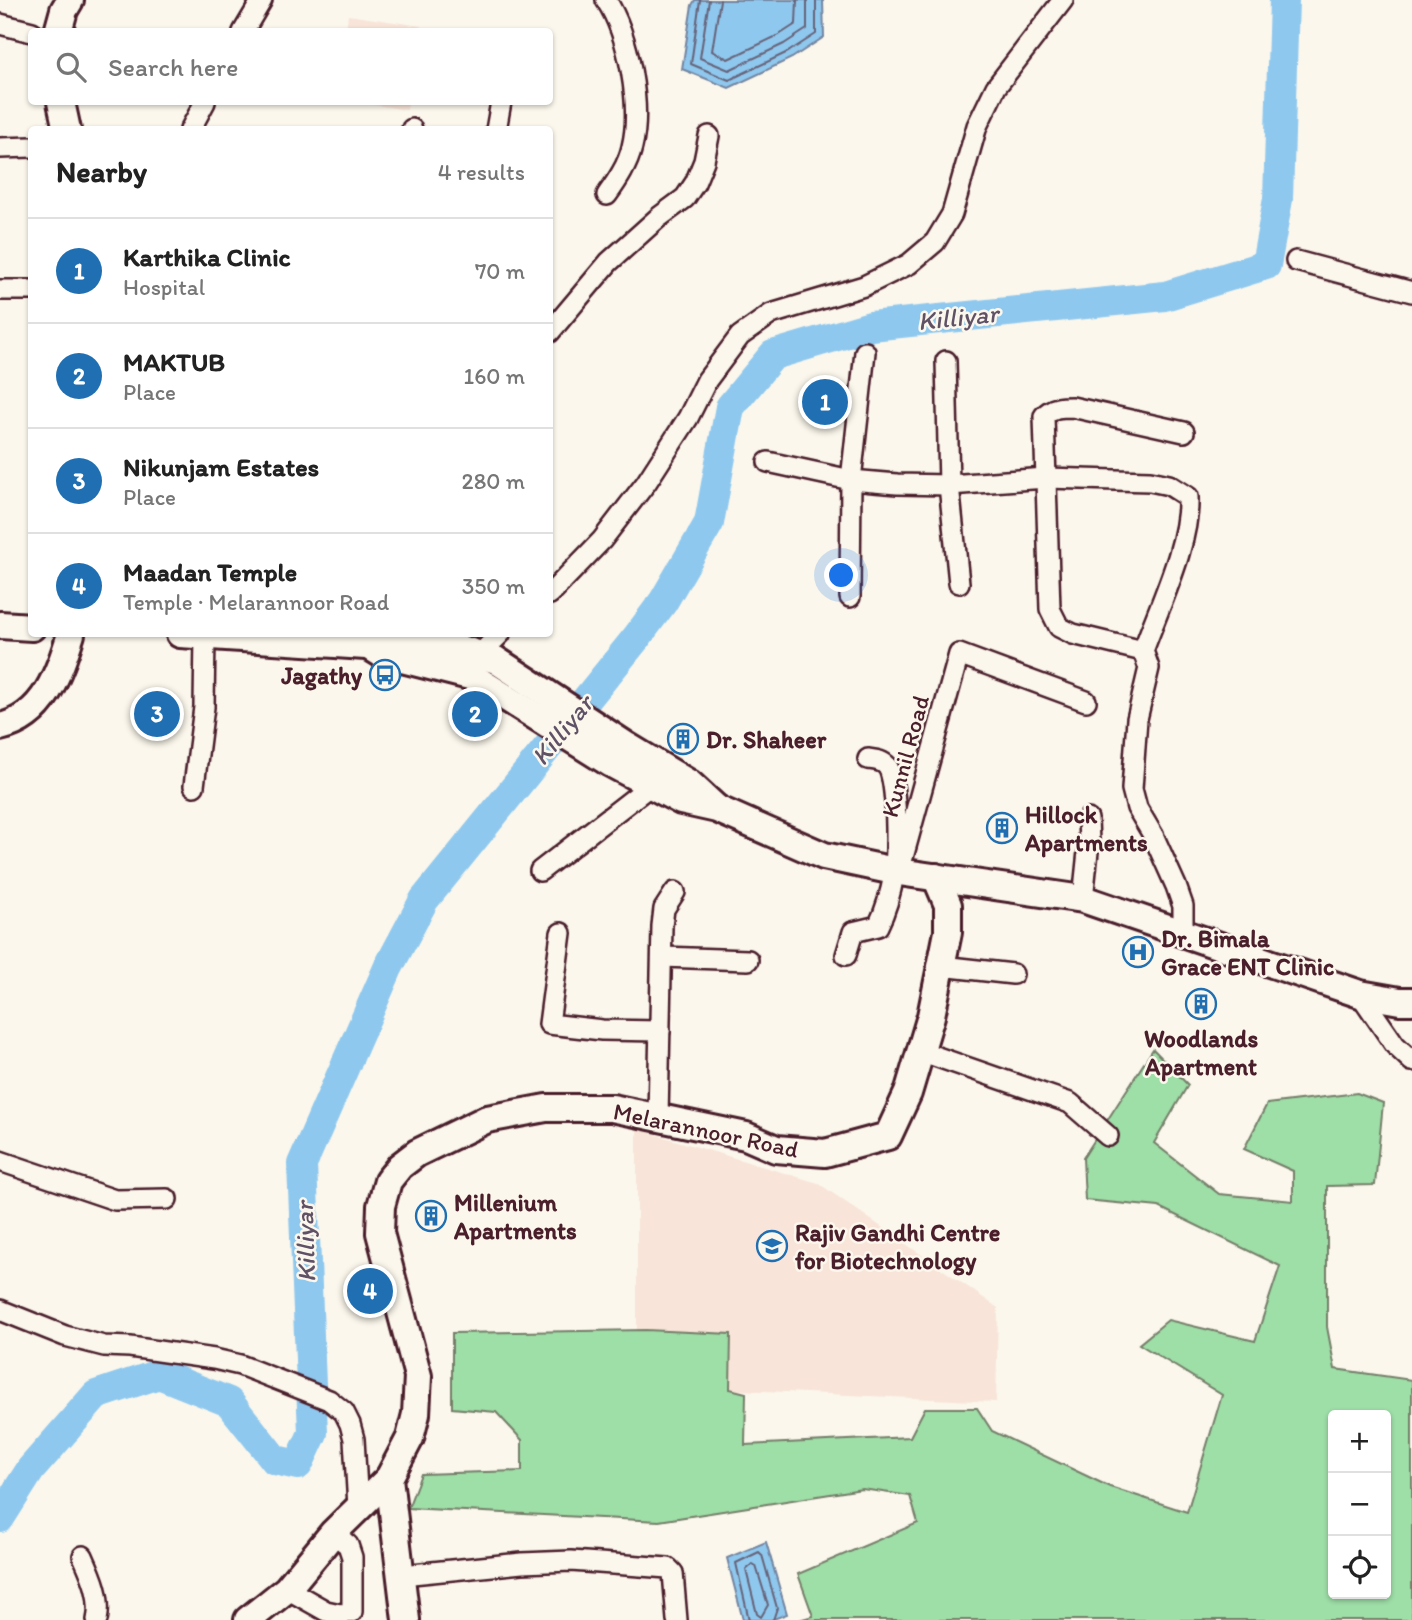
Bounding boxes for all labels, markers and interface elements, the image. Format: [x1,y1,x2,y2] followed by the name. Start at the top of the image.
[28,28,553,105] search box
[52,48,90,86] icon: search
[108,51,238,83] text: Search here
[56,153,147,190] text: Nearby
[438,158,525,186] text: 4 results
[123,241,291,273] text: Karthika Clinic
[74,257,84,285] text: 1
[475,257,525,285] text: 70 m
[123,273,205,301] text: Hospital
[916,297,1002,337] water label: Killiyar
[123,346,225,378] text: MAKTUB
[73,362,85,390] text: 2
[463,362,525,390] text: 160 m
[802,376,848,428] pin: 1
[123,378,176,406] text: Place
[123,451,319,483] text: Nikunjam Estates
[73,467,85,495] text: 3
[462,467,525,495] text: 280 m
[123,483,176,511] text: Place
[123,556,297,588] text: Maadan Temple
[824,558,858,592] your location
[72,572,86,600] text: 4
[462,572,525,600] text: 350 m
[123,588,389,616] text: Temple · Melarannoor Road
[368,658,402,692] bus stop icon: Jagathy
[280,661,363,691] place label: Jagathy
[524,686,602,771] water label: Killiyar
[134,688,180,740] pin: 3
[452,688,498,740] pin: 2
[875,692,935,820] street label: Kunnil Road
[666,722,700,756] building icon: Dr. Shaheer
[706,725,827,754] place label: Dr. Shaheer
[1024,800,1148,858] place label: Hillock Apartments
[985,811,1019,845] building icon: Hillock Apartments
[1161,924,1334,981] place label: Dr. Bimala Grace ENT Clinic
[1121,935,1155,969] hospital icon: Dr. Bimala Grace ENT Clinic
[1184,987,1218,1021] building icon: Woodlands Apartment
[1144,1024,1258,1082] place label: Woodlands Apartment
[611,1096,801,1164] street label: Melarannoor Road
[453,1188,577,1246] place label: Millenium Apartments
[288,1198,322,1283] water label: Killiyar
[414,1199,448,1233] building icon: Millenium Apartments
[795,1218,1000,1276] place label: Rajiv Gandhi Centre for Biotechnology
[755,1229,789,1263] school or university icon: Rajiv Gandhi Centre for Biotechnology
[347,1265,393,1317] pin: 4
[1328,1410,1391,1599] map controls
[1328,1410,1391,1473] button: +
[1328,1473,1391,1536] button: −
[1328,1536,1391,1599] button: locate

